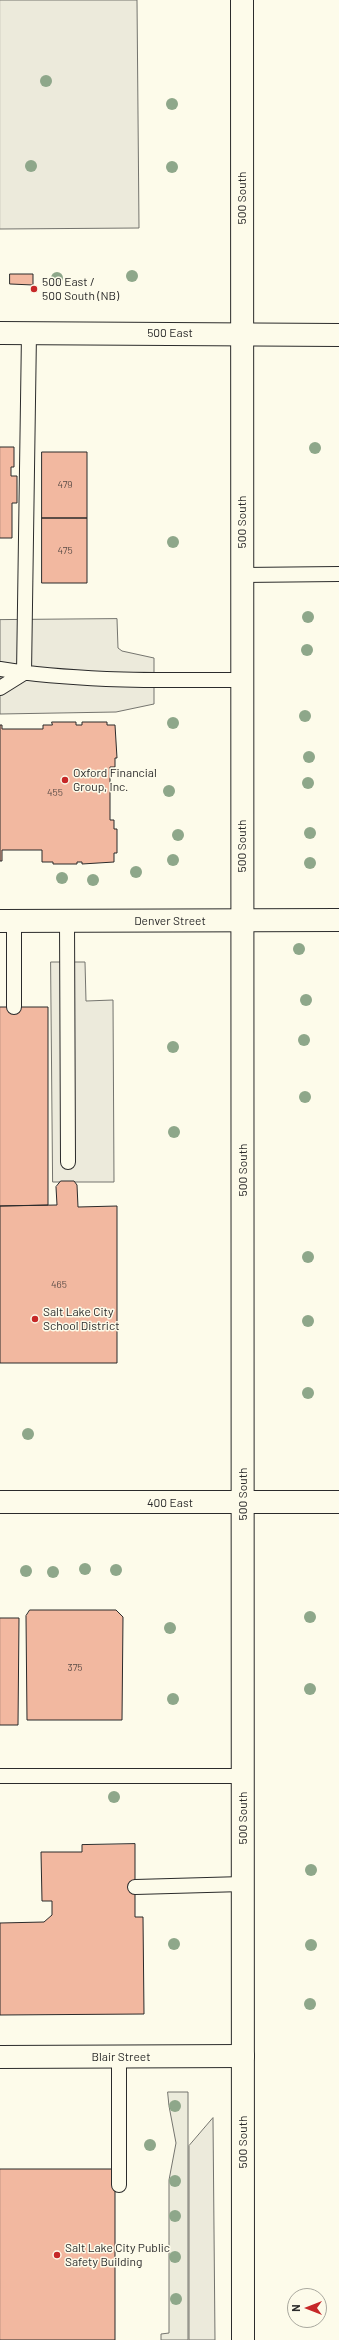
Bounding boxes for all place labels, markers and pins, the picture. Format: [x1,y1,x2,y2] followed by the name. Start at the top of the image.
[42,275,119,303] place label: 500 East / 500 South (NB)
[29,284,39,294] marker: 500 East / 500 South (NB)
[73,766,157,794] place label: Oxford Financial Group, Inc.
[60,775,70,785] marker: Oxford Financial Group, Inc.
[43,1305,120,1333] place label: Salt Lake City School District
[30,1314,40,1324] marker: Salt Lake City School District
[65,2241,170,2269] place label: Salt Lake City Public Safety Building
[52,2250,62,2260] marker: Salt Lake City Public Safety Building

